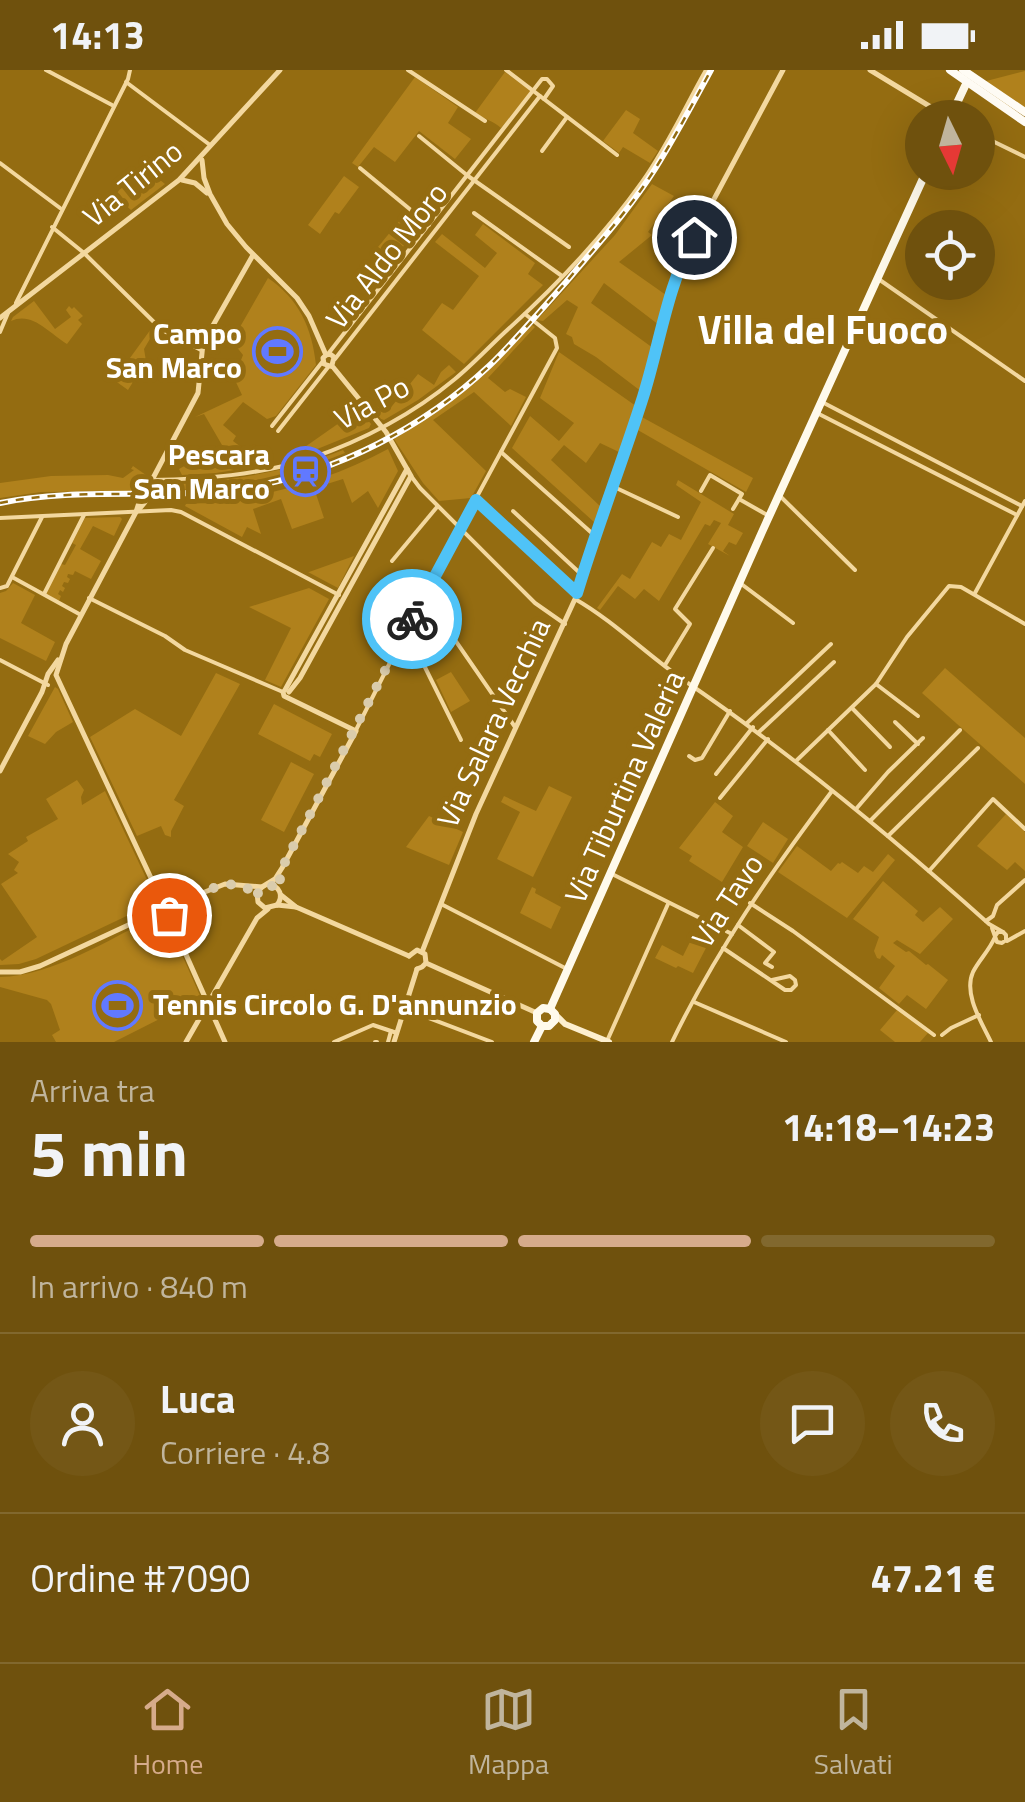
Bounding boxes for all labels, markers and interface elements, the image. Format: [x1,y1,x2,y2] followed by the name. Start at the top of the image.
[50,6,145,64] text: 14:13
[905,100,995,190] north arrow
[905,100,995,300] map controls
[72,129,192,238] street label: Via Tirino
[314,172,458,339] street label: Via Aldo Moro
[652,195,737,280] pin
[667,210,722,265] icon: home
[905,210,995,300] button: locate
[698,299,948,360] district label: Villa del Fuoco
[106,310,242,390] place label: Campo San Marco
[251,325,303,377] sports icon: Campo San Marco
[326,363,417,441] street label: Via Po
[134,431,270,511] place label: Pescara San Marco
[279,446,331,498] station icon: Pescara San Marco
[362,569,462,669] courier
[385,592,440,647] icon: bike
[424,610,562,835] street label: Via Salara Vecchia
[552,663,696,910] street label: Via Tiburtina Valeria
[680,844,775,956] street label: Via Tavo
[127,873,212,958] pin
[142,888,197,943] icon: bag
[92,979,144,1031] sports icon: Tennis Circolo G. D'annunzio
[153,981,517,1027] place label: Tennis Circolo G. D'annunzio
[30,1066,155,1114] text: Arriva tra
[782,1098,995,1156] text: 14:18–14:23
[30,1102,188,1201] text: 5 min
[30,1262,248,1310] text: In arrivo · 840 m
[160,1370,235,1428] text: Luca
[30,1371,135,1476] button: person
[760,1371,865,1476] button: chat
[890,1371,995,1476] button: phone
[160,1428,330,1476] text: Corriere · 4.8
[30,1549,251,1607] text: Ordine #7090
[871,1549,995,1607] text: 47.21 €
[132,1682,203,1785] tab: Home
[468,1682,549,1785] tab: Mappa
[814,1682,893,1785] tab: Salvati

